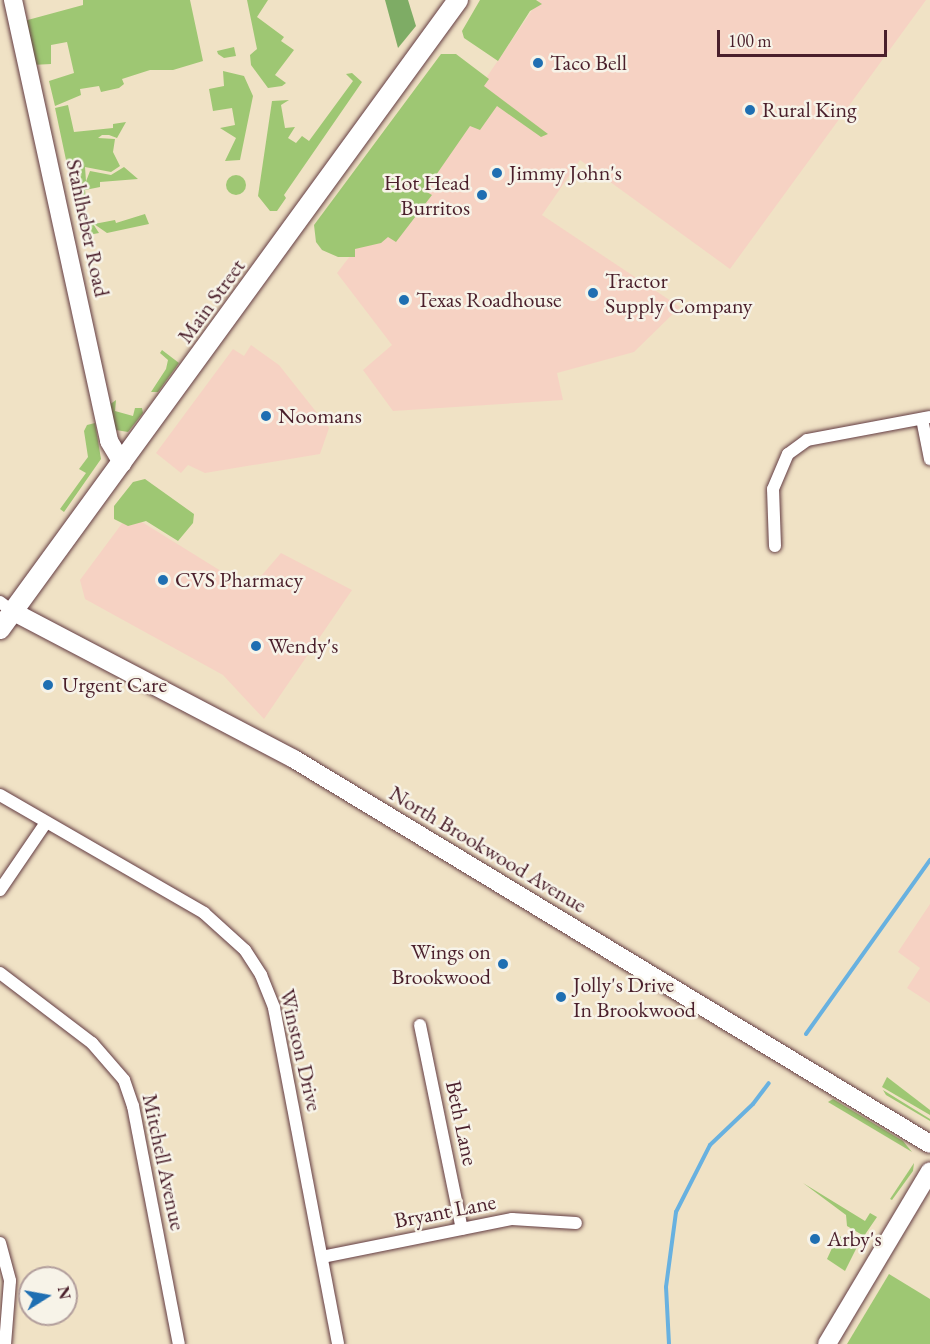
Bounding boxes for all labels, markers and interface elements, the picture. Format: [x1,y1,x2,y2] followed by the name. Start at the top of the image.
[720,18,890,56] scale bar
[728,29,772,52] text: 100 m
[550,50,627,76] place label: Taco Bell
[531,56,545,70] marker: Taco Bell
[762,97,857,123] place label: Rural King
[743,103,757,117] marker: Rural King
[61,157,115,299] street label: Stahlheber Road
[509,160,622,186] place label: Jimmy John's
[490,166,504,180] marker: Jimmy John's
[384,169,470,220] place label: Hot Head Burritos
[475,188,489,202] marker: Hot Head Burritos
[172,254,250,348] street label: Main Street
[605,267,752,318] place label: Tractor Supply Company
[586,286,600,300] marker: Tractor Supply Company
[416,287,562,313] place label: Texas Roadhouse
[397,293,411,307] marker: Texas Roadhouse
[278,403,362,429] place label: Noomans
[259,409,273,423] marker: Noomans
[175,567,303,593] place label: CVS Pharmacy
[156,573,170,587] marker: CVS Pharmacy
[268,633,338,659] place label: Wendy's
[249,639,263,653] marker: Wendy's
[62,672,167,698] place label: Urgent Care
[39,676,57,694] marker: Urgent Care
[385,780,591,918] street label: North Brookwood Avenue
[392,938,491,990] place label: Wings on Brookwood
[496,957,510,971] marker: Wings on Brookwood
[573,971,696,1022] place label: Jolly's Drive In Brookwood
[274,986,328,1114] street label: Winston Drive
[554,990,568,1004] marker: Jolly's Drive In Brookwood
[440,1078,484,1168] street label: Beth Lane
[137,1091,191,1233] street label: Mitchell Avenue
[392,1188,498,1234] street label: Bryant Lane
[827,1226,881,1252] place label: Arby's
[808,1232,822,1246] marker: Arby's
[18,1266,78,1326] north arrow
[53,1284,76,1301] text: N

